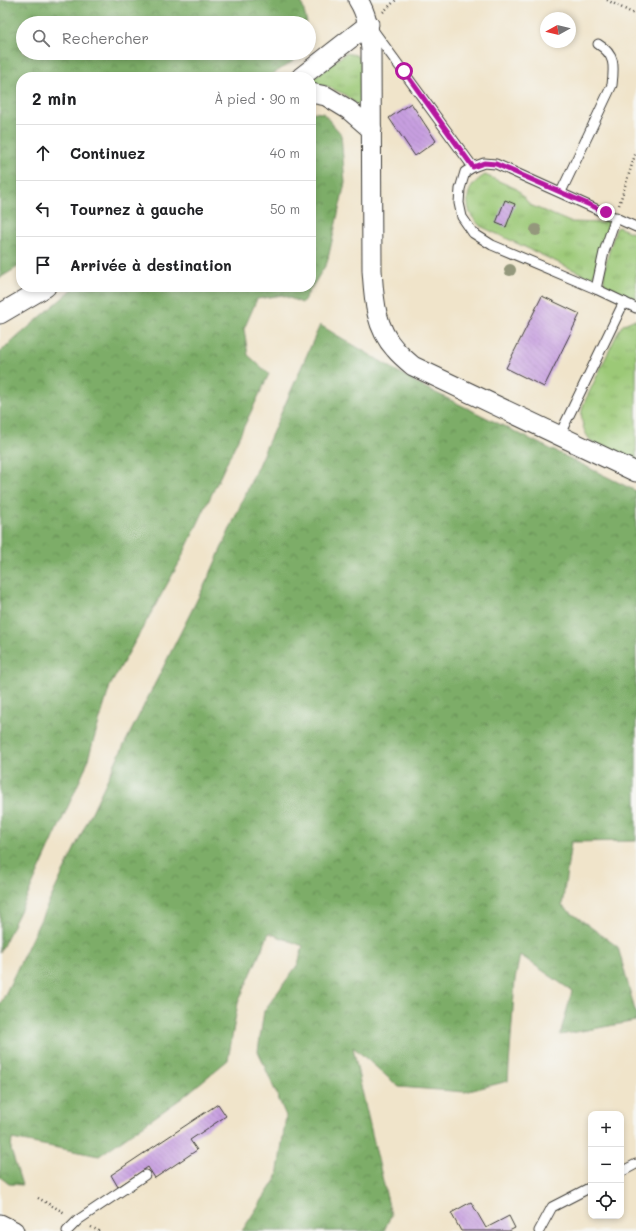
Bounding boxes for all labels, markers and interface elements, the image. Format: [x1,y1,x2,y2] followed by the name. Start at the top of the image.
[540,12,576,48] north arrow
[16,16,316,60] search box
[30,27,52,49] icon: search
[62,28,149,48] text: Rechercher
[395,62,413,80] route start
[32,87,77,109] text: 2 min
[214,90,300,107] text: À pied · 90 m
[32,142,54,164] icon: ahead
[70,143,145,163] text: Continuez
[270,144,300,161] text: 40 m
[32,198,54,220] icon: left
[70,199,204,219] text: Tournez à gauche
[270,200,300,217] text: 50 m
[597,203,615,221] route end
[32,254,54,276] icon: arrive
[70,255,232,275] text: Arrivée à destination
[588,1111,624,1219] map controls
[588,1111,624,1147] button: +
[588,1147,624,1183] button: −
[588,1183,624,1219] button: locate

